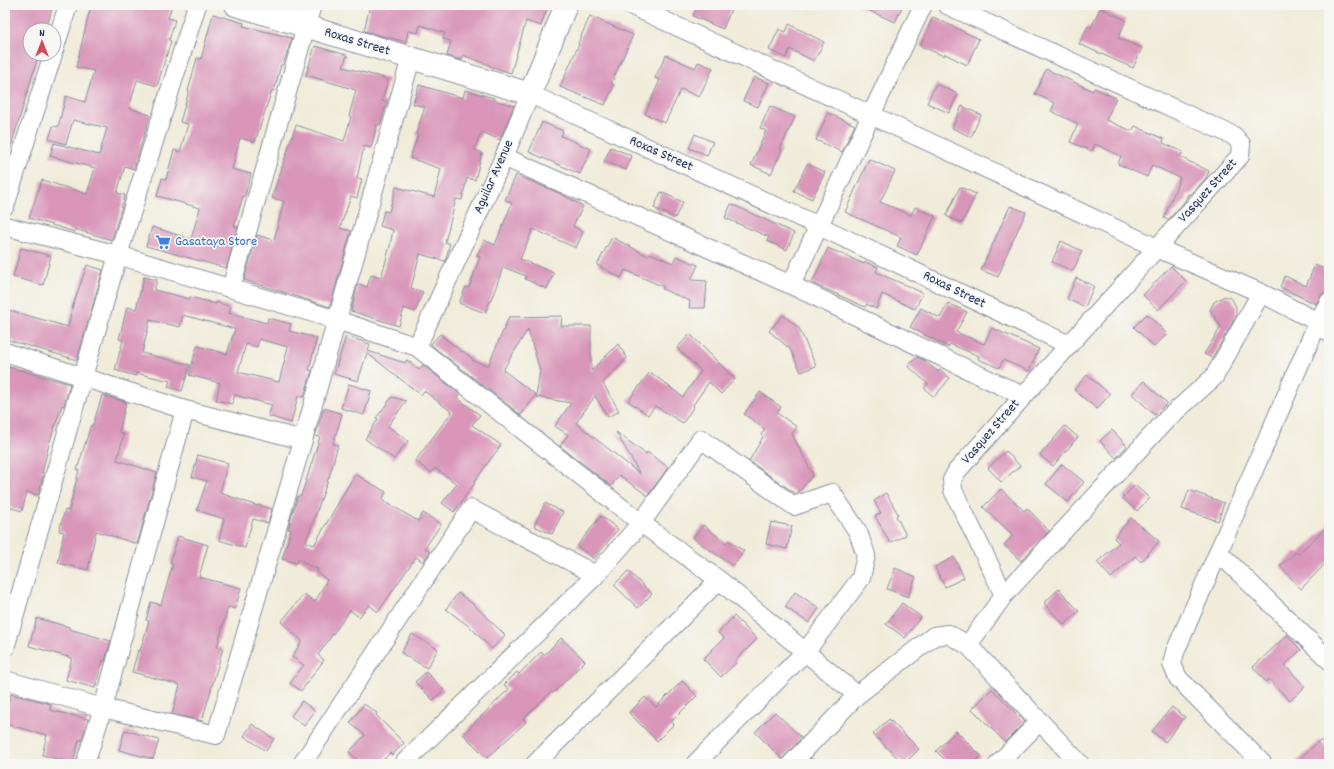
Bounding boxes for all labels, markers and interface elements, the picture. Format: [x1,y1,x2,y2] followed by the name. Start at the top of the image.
[22,22,62,62] north arrow
[322,23,392,61] street label: Roxas Street
[39,26,45,42] text: N
[626,131,696,177] street label: Roxas Street
[469,137,519,217] street label: Aguilar Avenue
[1174,155,1242,227] street label: Vasquez Street
[175,232,257,252] place label: Gasataya Store
[154,233,172,251] supermarket icon: Gasataya Store
[919,266,989,314] street label: Roxas Street
[957,395,1025,469] street label: Vasquez Street

